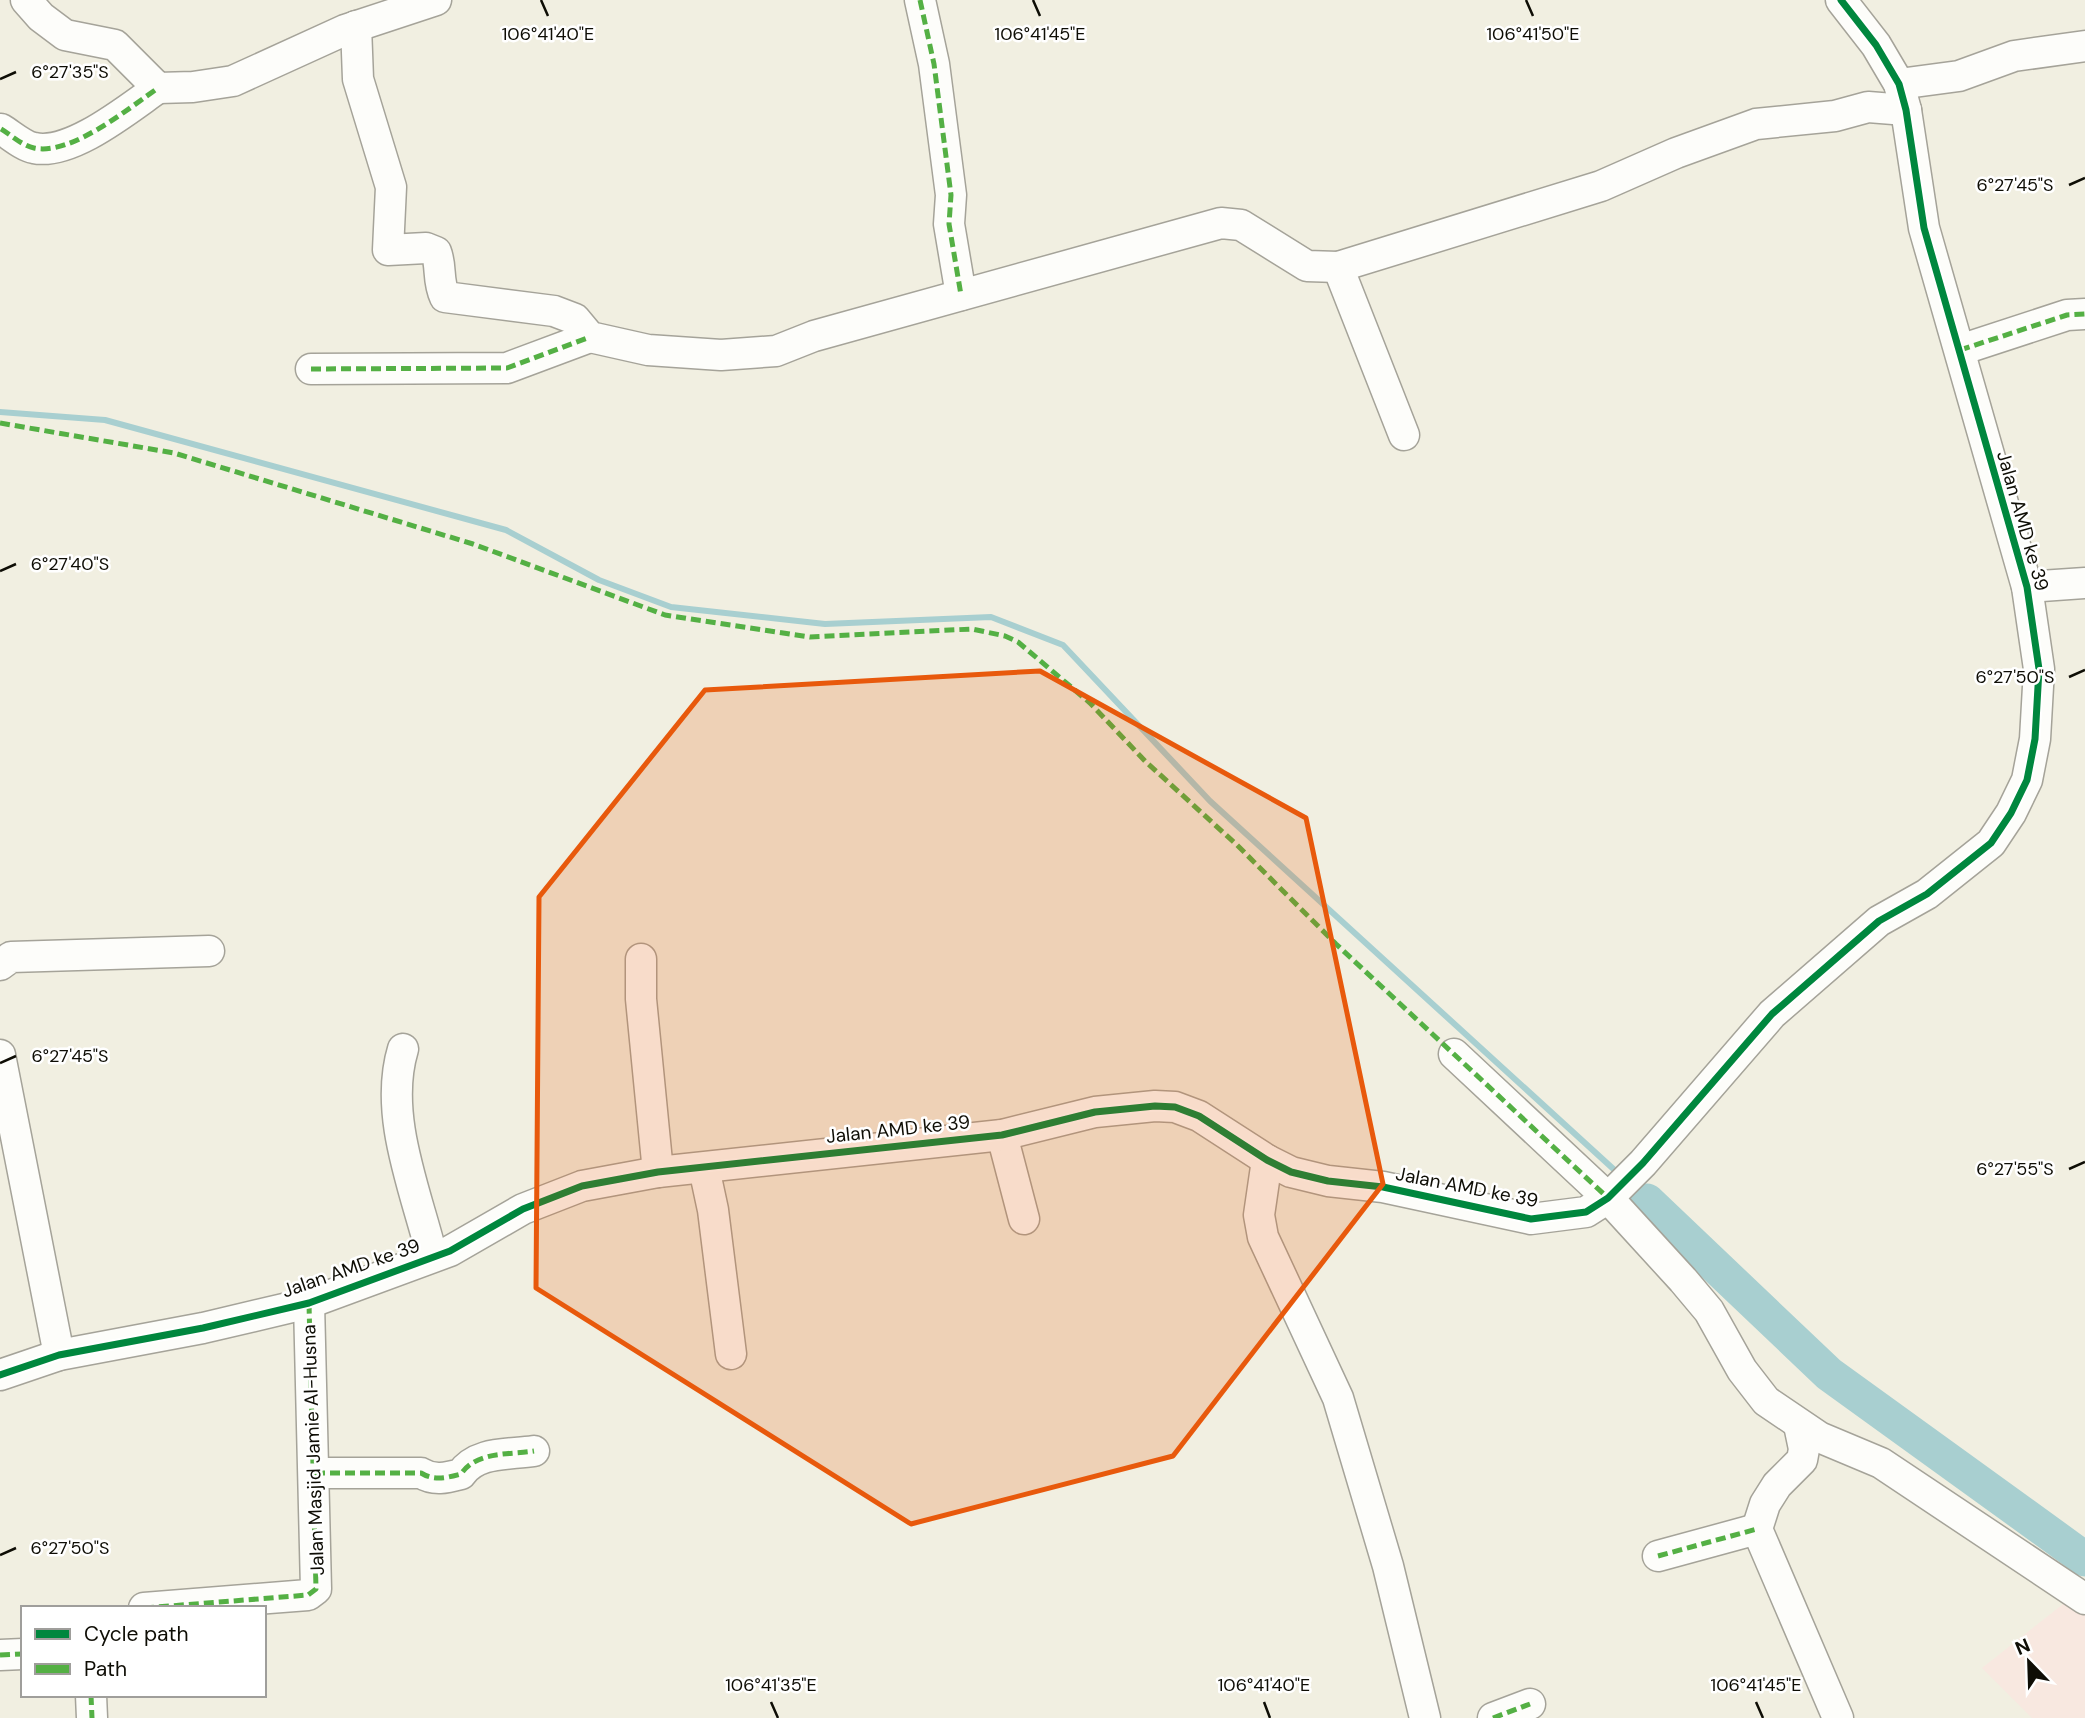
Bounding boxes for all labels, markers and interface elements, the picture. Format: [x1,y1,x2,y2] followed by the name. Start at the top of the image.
[502,22,594,46] text: 106°41'40"E
[995,22,1085,46] text: 106°41'45"E
[1487,22,1579,46] text: 106°41'50"E
[31,60,109,84] text: 6°27'35"S
[1977,173,2053,197] text: 6°27'45"S
[1991,448,2055,594] street label: Jalan AMD ke 39
[31,552,109,576] text: 6°27'40"S
[1976,665,2054,689] text: 6°27'50"S
[32,1044,108,1068] text: 6°27'45"S
[825,1109,971,1149] street label: Jalan AMD ke 39
[1976,1157,2054,1181] text: 6°27'55"S
[1394,1161,1540,1213] street label: Jalan AMD ke 39
[279,1233,423,1303] street label: Jalan AMD ke 39
[296,1324,330,1576] street label: Jalan Masjid Jamie Al-Husna
[31,1536,109,1560] text: 6°27'50"S
[21,1606,266,1697] legend
[84,1620,189,1648] text: Cycle path
[1994,1627,2064,1697] north arrow
[2011,1633,2034,1661] text: N
[84,1655,127,1683] text: Path
[725,1673,817,1697] text: 106°41'35"E
[1218,1673,1310,1697] text: 106°41'40"E
[1711,1673,1801,1697] text: 106°41'45"E

